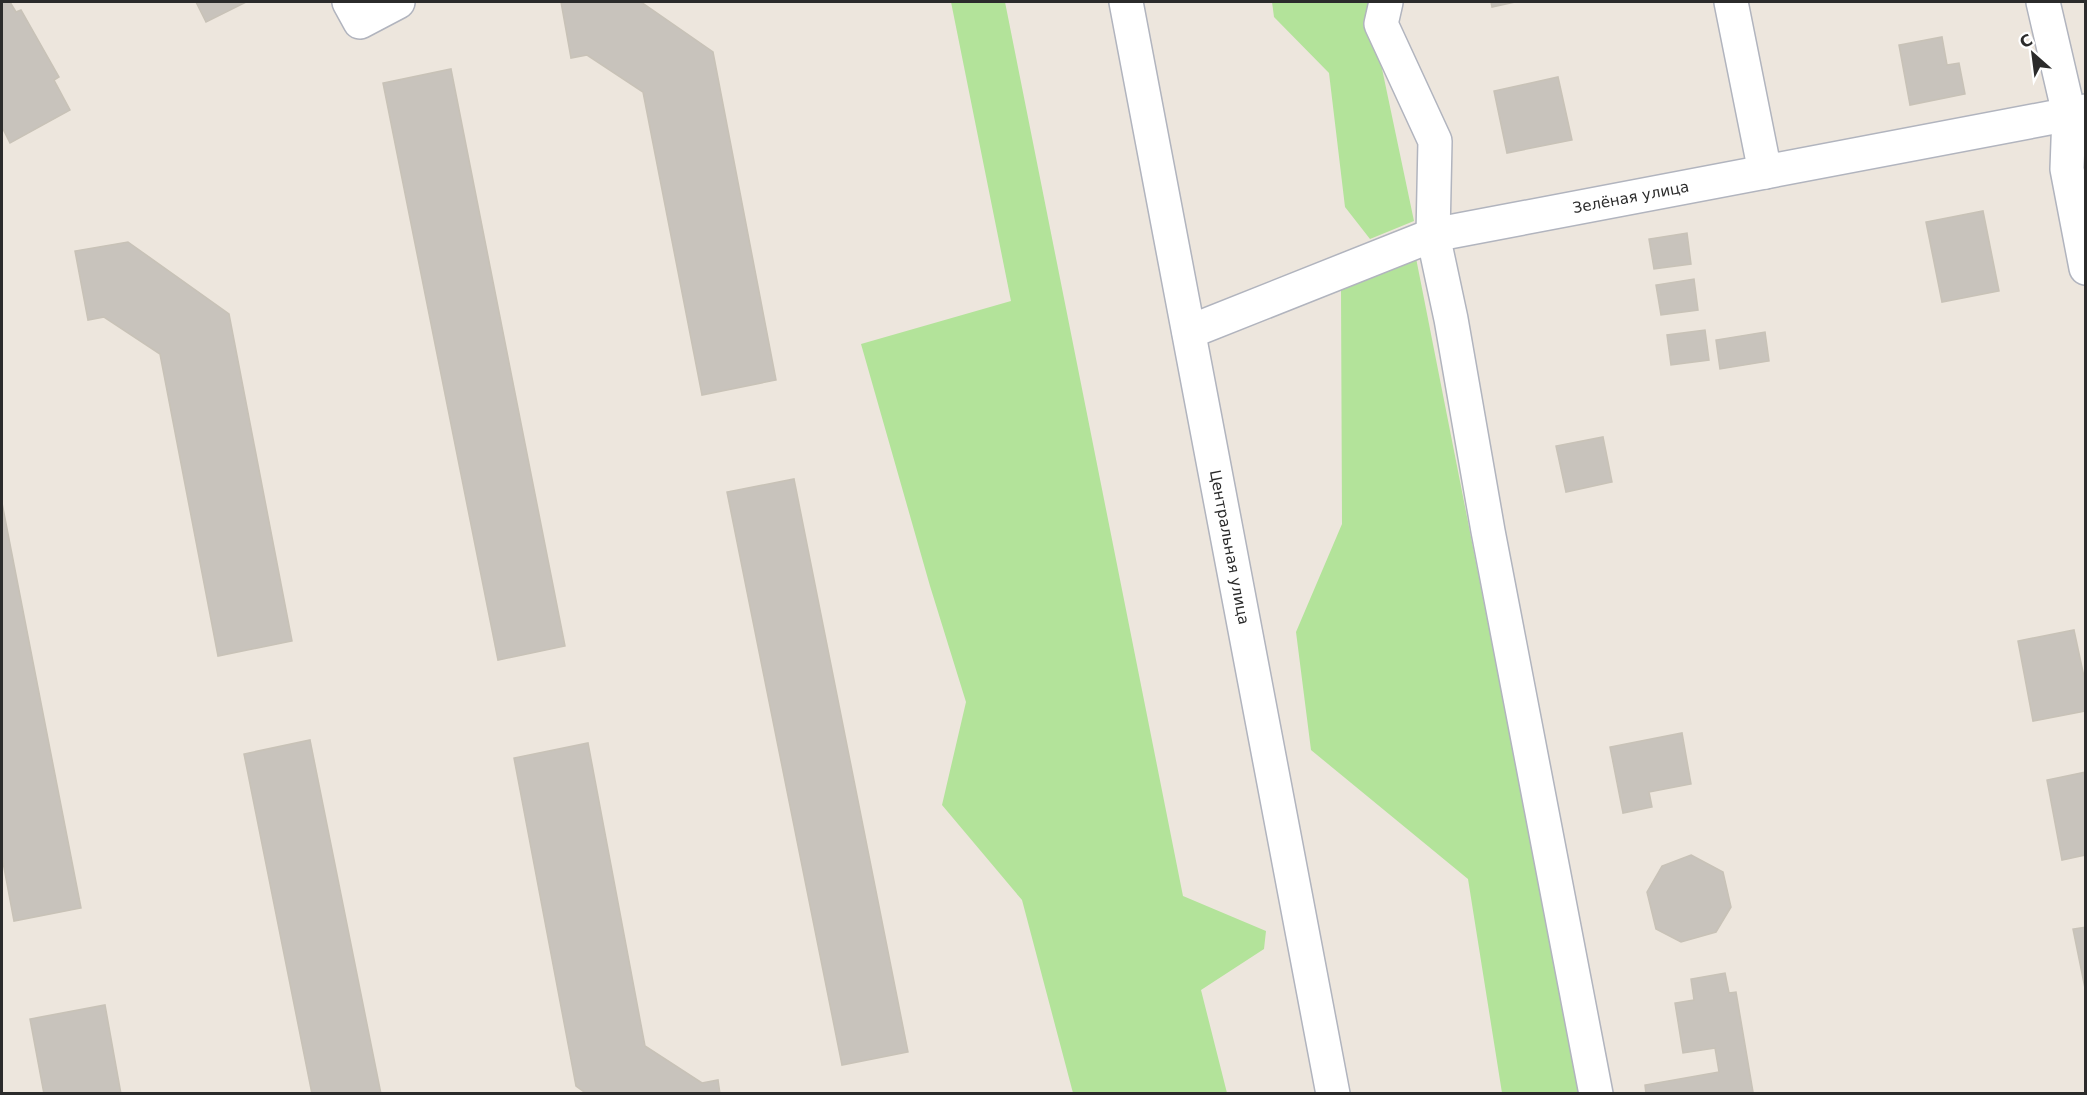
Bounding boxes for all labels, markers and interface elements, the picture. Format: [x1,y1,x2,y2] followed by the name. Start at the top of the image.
[2003,24,2063,84] north arrow
[2017,30,2036,52] text: С
[1571,178,1691,217] street label: Зелёная улица
[1206,468,1253,626] street label: Центральная улица

